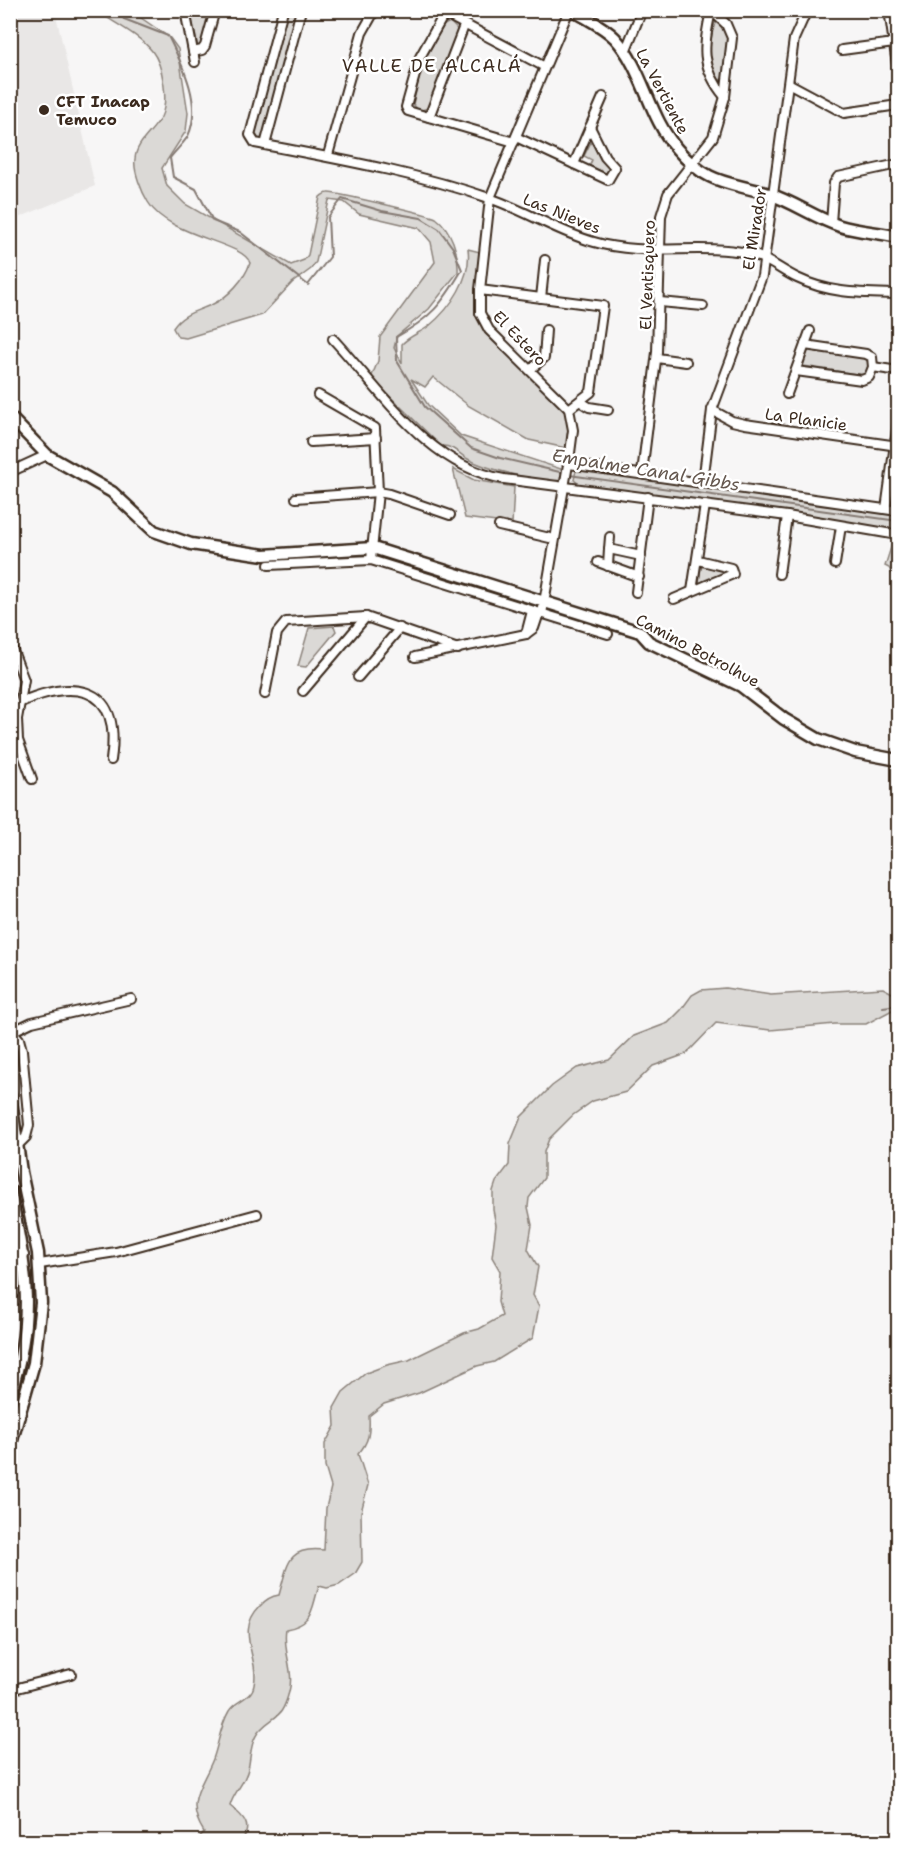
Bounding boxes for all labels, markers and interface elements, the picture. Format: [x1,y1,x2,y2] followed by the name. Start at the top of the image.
[631,45,694,138] street label: La Vertiente
[342,54,522,78] district label: VALLE DE ALCALÁ
[56,91,150,130] place label: CFT Inacap Temuco
[37,103,51,117] marker: CFT Inacap Temuco
[738,186,771,272] street label: El Mirador
[520,188,604,239] street label: Las Nieves
[635,220,660,331] street label: El Ventisquero
[488,306,551,370] street label: El Estero
[763,403,848,436] street label: La Planicie
[550,443,742,497] water label: Empalme Canal Gibbs
[632,609,763,692] street label: Camino Botrolhue

